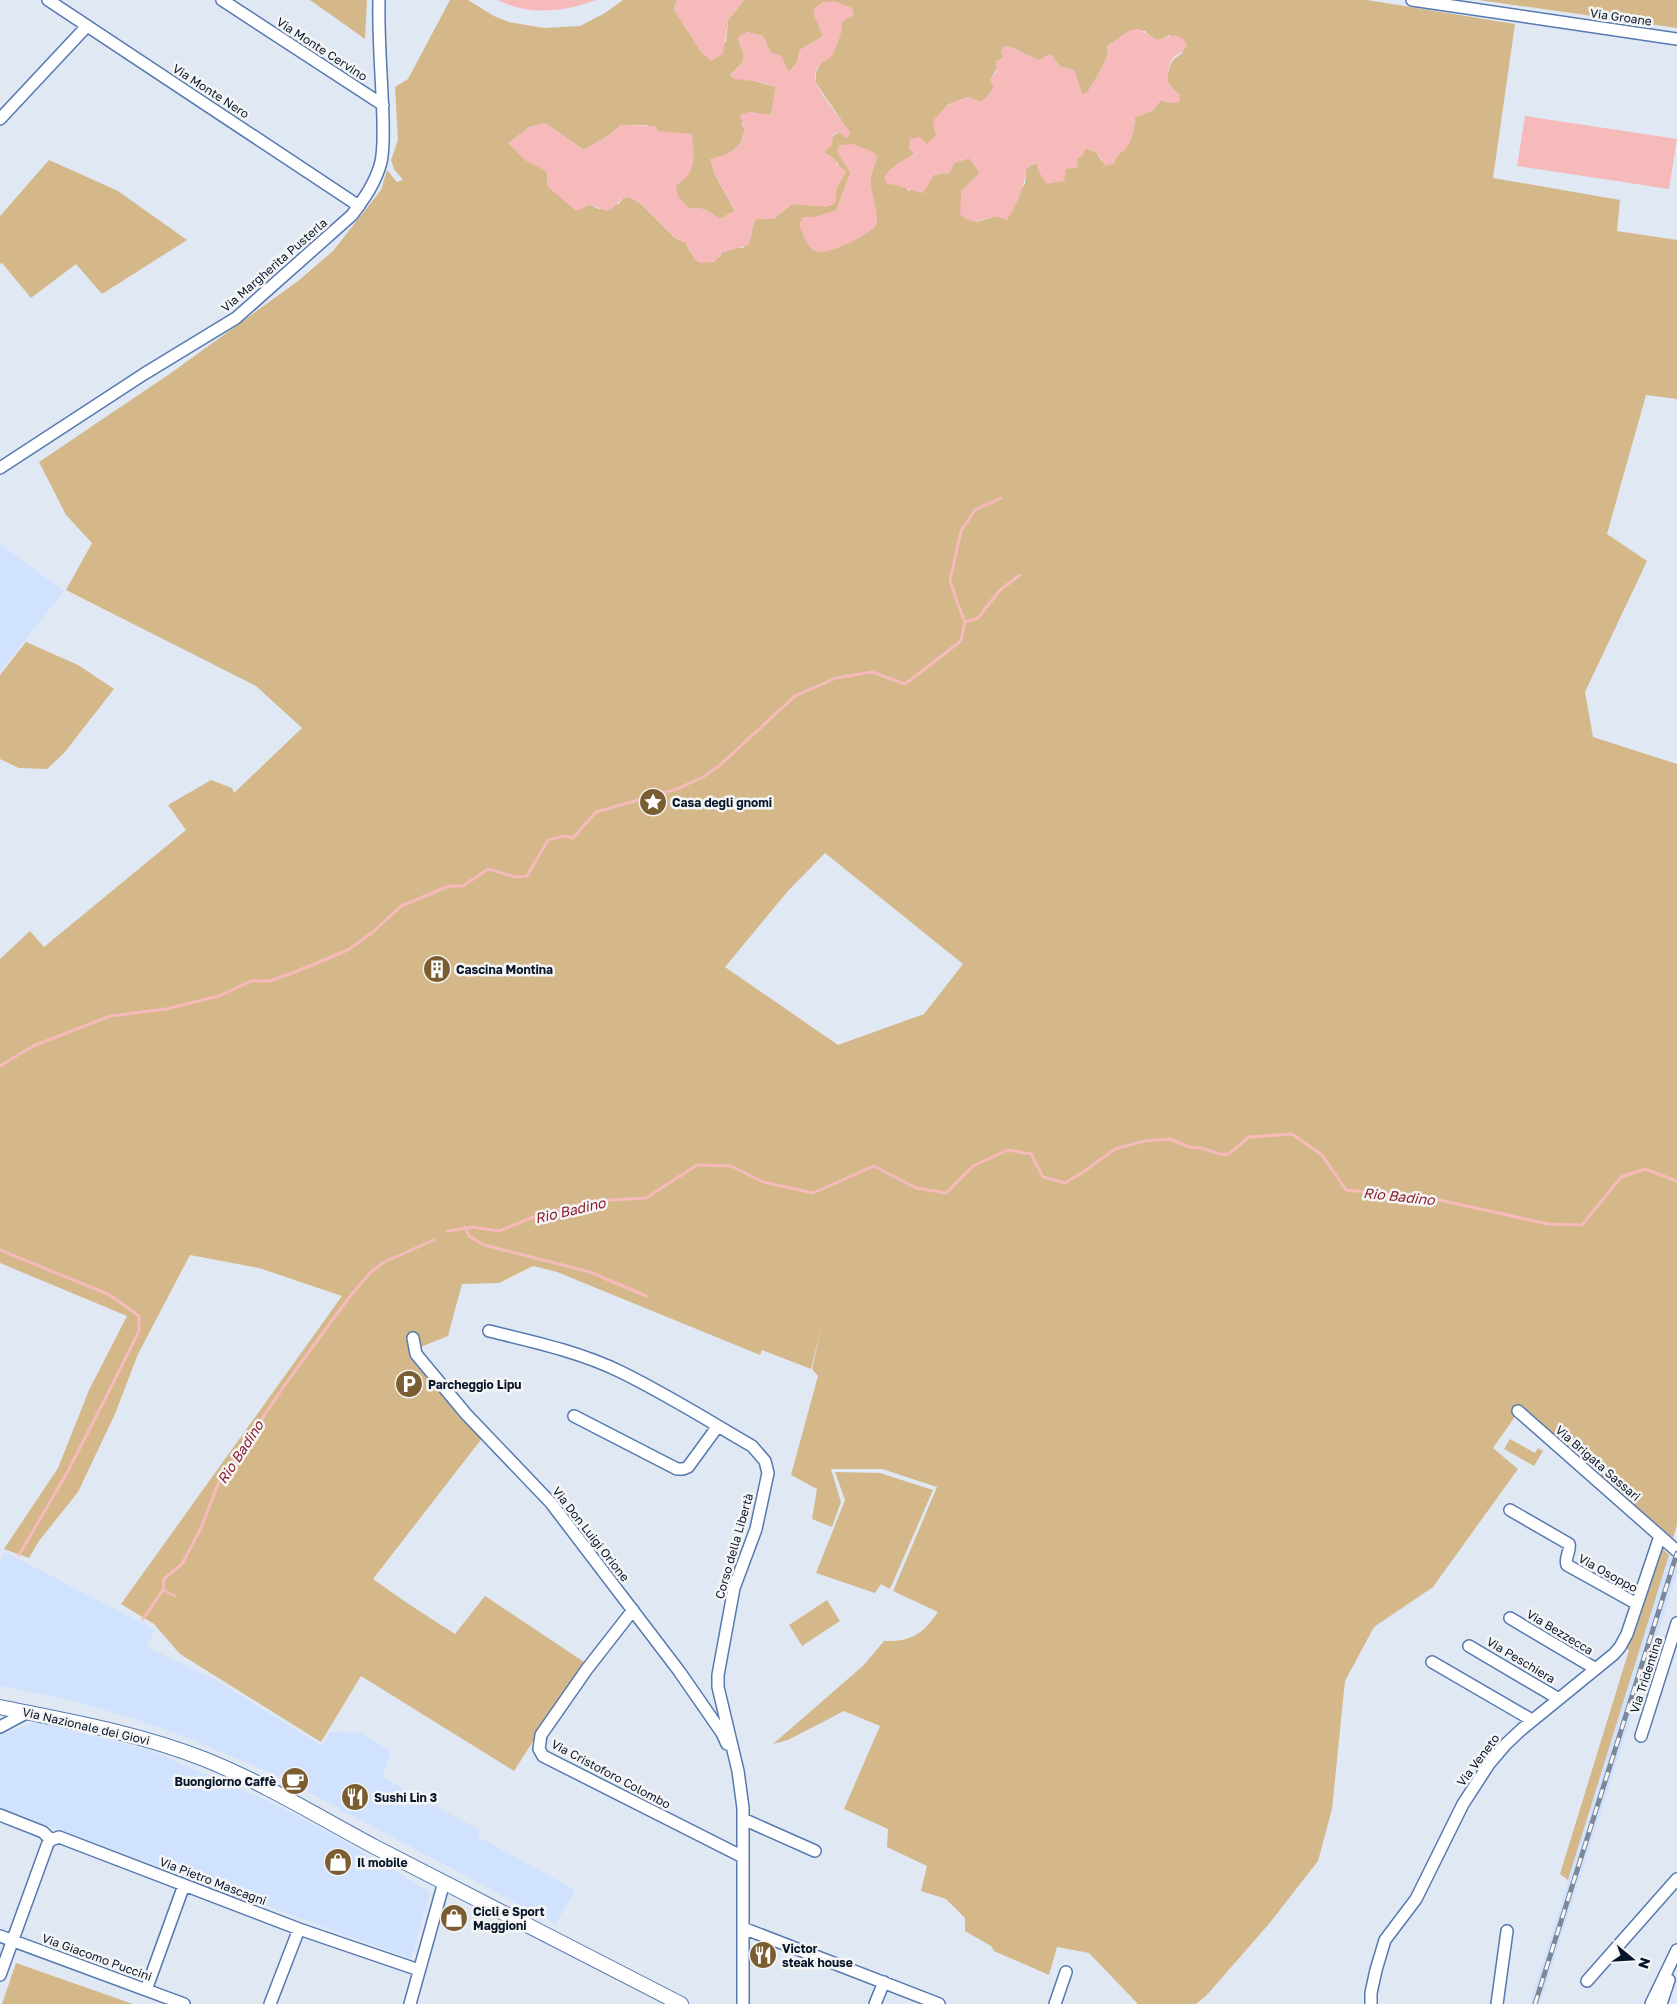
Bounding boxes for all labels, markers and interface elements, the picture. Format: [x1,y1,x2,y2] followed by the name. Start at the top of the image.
[1589,5,1653,29] street label: Via Groane
[274,14,370,84] street label: Via Monte Cervino
[170,61,252,121] street label: Via Monte Nero
[218,215,330,315] street label: Via Margherita Pusterla
[638,787,668,817] place icon: Casa degli gnomi
[672,795,772,810] place label: Casa degli gnomi
[422,954,452,984] building icon: Cascina Montina
[456,962,553,977] place label: Cascina Montina
[1362,1184,1437,1208] water label: Rio Badino
[533,1193,608,1226] water label: Rio Badino
[394,1369,424,1399] parking icon: Parcheggio Lipu
[428,1377,521,1392] place label: Parcheggio Lipu
[213,1416,268,1487] water label: Rio Badino
[1553,1422,1643,1504] street label: Via Brigata Sassari
[549,1484,633,1584] street label: Via Don Luigi Orione
[712,1491,756,1601] street label: Corso della Libertà
[1576,1551,1640,1595] street label: Via Osoppo
[1524,1606,1596,1658] street label: Via Bezzecca
[1484,1634,1558,1686] street label: Via Peschiera
[1627,1635,1665,1715] street label: Via Tridentina
[21,1704,151,1748] street label: Via Nazionale dei Giovi
[1453,1731,1503,1789] street label: Via Veneto
[549,1736,673,1812] street label: Via Cristoforo Colombo
[280,1766,310,1796] cafe icon: Buongiorno Caffè
[174,1774,276,1789] place label: Buongiorno Caffè
[340,1782,370,1812] restaurant icon: Sushi Lin 3
[374,1790,437,1805] place label: Sushi Lin 3
[323,1847,353,1877] shop icon: Il mobile
[157,1854,269,1908] street label: Via Pietro Mascagni
[357,1855,408,1870] place label: Il mobile
[439,1903,469,1933] shop icon: Cicli e Sport Maggioni
[473,1904,545,1933] place label: Cicli e Sport Maggioni
[40,1930,154,1984] street label: Via Giacomo Puccini
[1607,1934,1657,1984] north arrow
[748,1940,778,1970] restaurant icon: Victor steak house
[782,1941,853,1970] place label: Victor steak house
[1635,1955,1655,1971] text: N

